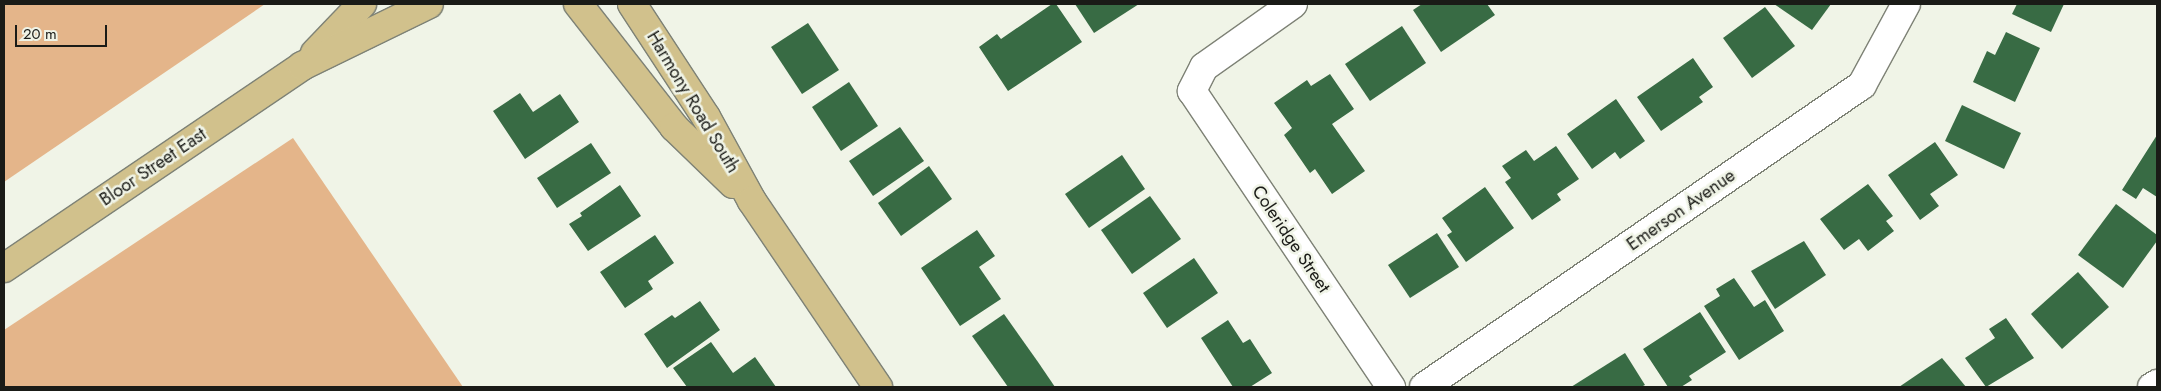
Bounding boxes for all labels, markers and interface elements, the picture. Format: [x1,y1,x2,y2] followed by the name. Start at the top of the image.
[18,15,110,47] scale bar
[23,23,57,45] text: 20 m
[642,27,744,177] street label: Harmony Road South
[96,123,210,211] street label: Bloor Street East
[1623,165,1739,255] street label: Emerson Avenue
[1247,181,1335,297] street label: Coleridge Street

